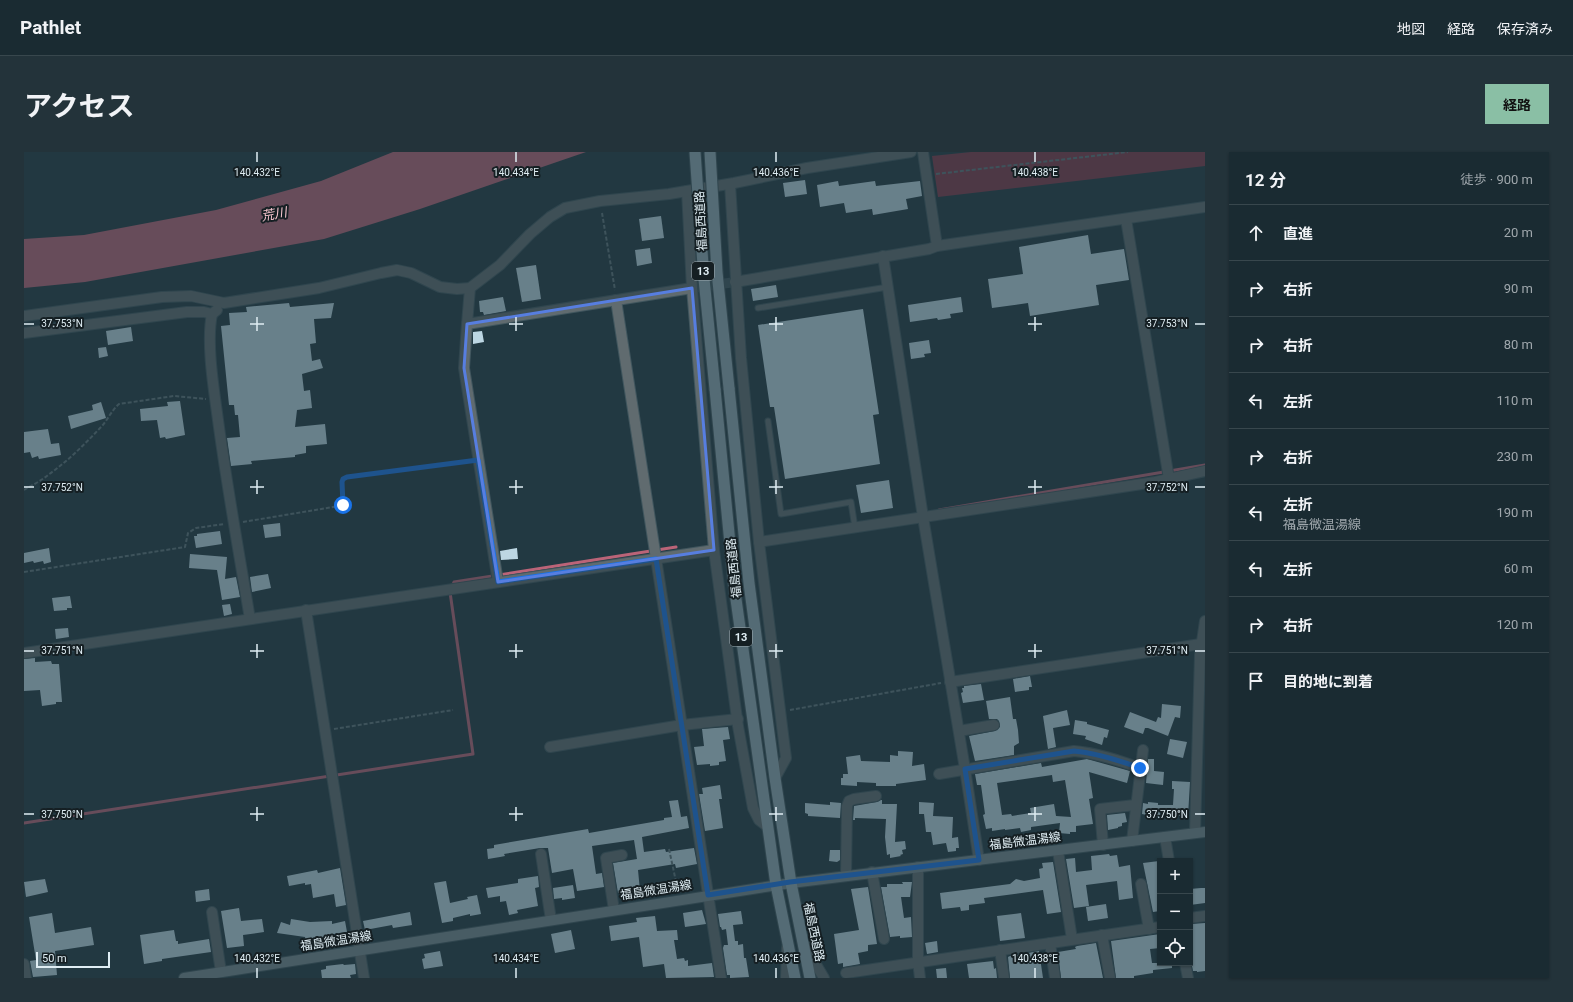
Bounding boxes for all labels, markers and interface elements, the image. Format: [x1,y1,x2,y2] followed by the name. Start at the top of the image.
[20,16,81,39] text: Pathlet
[1397,21,1425,37] text: 地図
[1447,21,1475,37] text: 経路
[1497,21,1553,37] text: 保存済み
[1485,84,1549,124] button: 経路
[24,90,135,123] text: アクセス
[234,167,280,178] text: 140.432°E
[493,167,539,178] text: 140.434°E
[753,167,799,178] text: 140.436°E
[1012,167,1058,178] text: 140.438°E
[1245,170,1286,190] text: 12 分
[1461,172,1533,187] text: 徒歩 · 900 m
[692,191,710,251] street label: 福島西道路
[260,204,290,224] water label: 荒川
[1245,222,1267,244] icon: ahead
[1283,225,1313,243] text: 直進
[1504,225,1533,240] text: 20 m
[692,262,714,280] road number: 13
[1245,278,1267,300] icon: right
[1283,281,1313,299] text: 右折
[1504,281,1533,296] text: 90 m
[41,318,83,329] text: 37.753°N
[1146,318,1188,329] text: 37.753°N
[1245,334,1267,356] icon: right
[1283,337,1313,355] text: 右折
[1504,337,1533,352] text: 80 m
[1245,390,1267,412] icon: left
[1283,393,1313,411] text: 左折
[1496,393,1533,408] text: 110 m
[1245,446,1267,468] icon: right
[1283,449,1313,467] text: 右折
[1496,449,1533,464] text: 230 m
[41,482,83,493] text: 37.752°N
[1146,482,1188,493] text: 37.752°N
[334,496,352,514] route start
[1283,496,1313,514] text: 左折
[1245,502,1267,524] icon: left
[1496,505,1533,520] text: 190 m
[1283,517,1361,532] text: 福島微温湯線
[724,537,744,599] street label: 福島西道路
[1245,558,1267,580] icon: left
[1283,561,1313,579] text: 左折
[1504,561,1533,576] text: 60 m
[1245,614,1267,636] icon: right
[1283,617,1313,635] text: 右折
[1496,617,1533,632] text: 120 m
[730,628,752,646] road number: 13
[41,645,83,656] text: 37.751°N
[1146,645,1188,656] text: 37.751°N
[1245,670,1267,692] icon: arrive
[1283,673,1373,691] text: 目的地に到着
[1131,759,1149,777] route end
[41,809,83,820] text: 37.750°N
[1146,809,1188,820] text: 37.750°N
[988,830,1062,852] street label: 福島微温湯線
[1157,858,1193,966] map controls
[1157,858,1193,894] button: +
[619,877,693,903] street label: 福島微温湯線
[1157,894,1193,930] button: −
[801,901,827,963] street label: 福島西道路
[299,928,373,954] street label: 福島微温湯線
[1157,930,1193,966] button: locate
[36,950,110,969] scale bar
[42,952,67,965] text: 50 m
[234,953,280,964] text: 140.432°E
[493,953,539,964] text: 140.434°E
[753,953,799,964] text: 140.436°E
[1012,953,1058,964] text: 140.438°E

